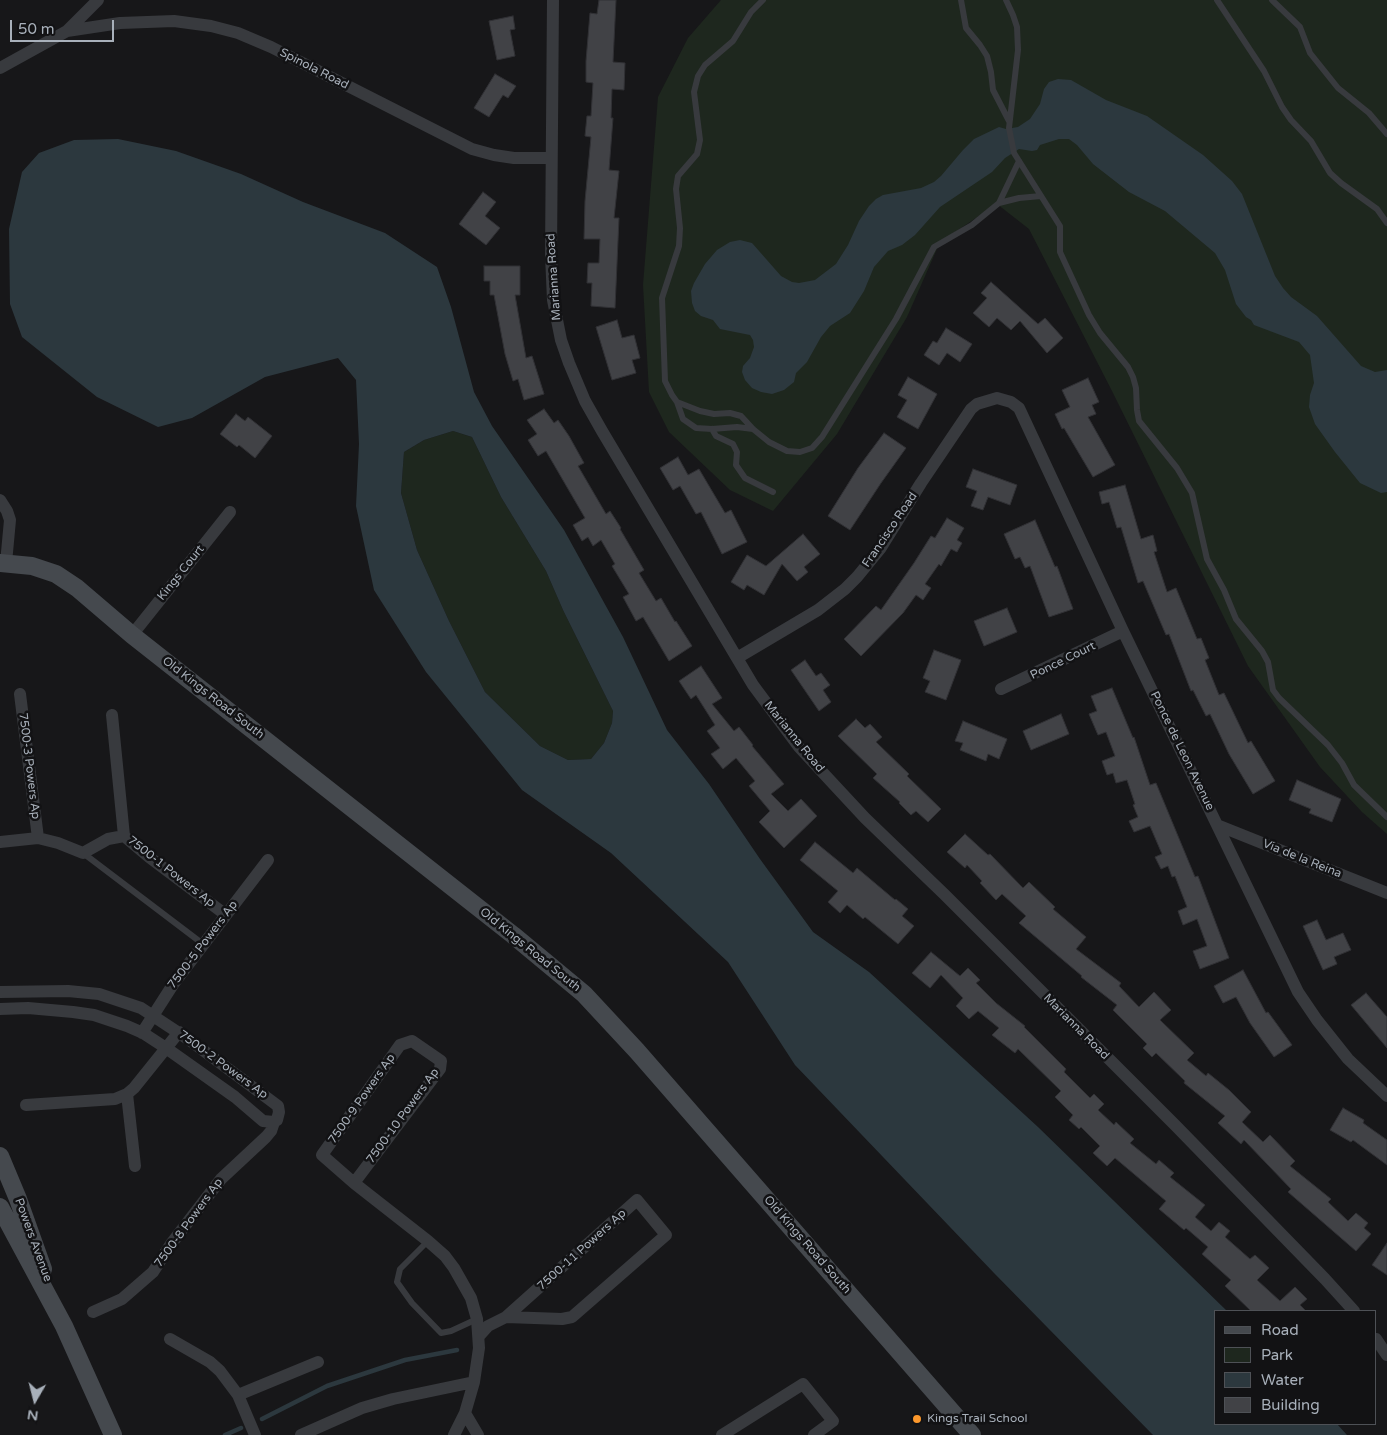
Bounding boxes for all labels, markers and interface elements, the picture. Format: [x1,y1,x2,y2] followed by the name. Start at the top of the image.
[12,10,116,42] scale bar
[18,20,55,38] text: 50 m
[277,45,351,93] street label: Spinola Road
[544,233,564,321] street label: Marianna Road
[860,490,920,570] street label: Francisco Road
[154,543,208,603] street label: Kings Court
[1028,639,1098,683] street label: Ponce Court
[159,654,267,742] street label: Old Kings Road South
[1147,689,1217,813] street label: Ponce de Leon Avenue
[761,699,827,775] street label: Marianna Road
[15,712,43,820] street label: 7500-3 Powers Ap
[124,833,218,911] street label: 7500-1 Powers Ap
[1260,837,1344,881] street label: Via de la Reina
[165,898,241,992] street label: 7500-5 Powers Ap
[477,905,583,995] street label: Old Kings Road South
[1040,991,1112,1063] street label: Marianna Road
[176,1028,270,1102] street label: 7500-2 Powers Ap
[325,1051,399,1147] street label: 7500-9 Powers Ap
[364,1065,442,1167] street label: 7500-10 Powers Ap
[152,1176,226,1270] street label: 7500-8 Powers Ap
[760,1193,854,1297] street label: Old Kings Road South
[11,1196,55,1284] street label: Powers Avenue
[535,1206,629,1294] street label: 7500-11 Powers Ap
[1214,1310,1377,1425] legend
[1261,1321,1299,1339] text: Road
[1261,1346,1293,1364] text: Park
[1261,1371,1304,1389] text: Water
[10,1375,60,1425] north arrow
[1261,1396,1320,1414] text: Building
[26,1406,40,1425] text: N
[927,1412,1027,1426] place label: Kings Trail School
[911,1413,923,1425] marker: Kings Trail School

